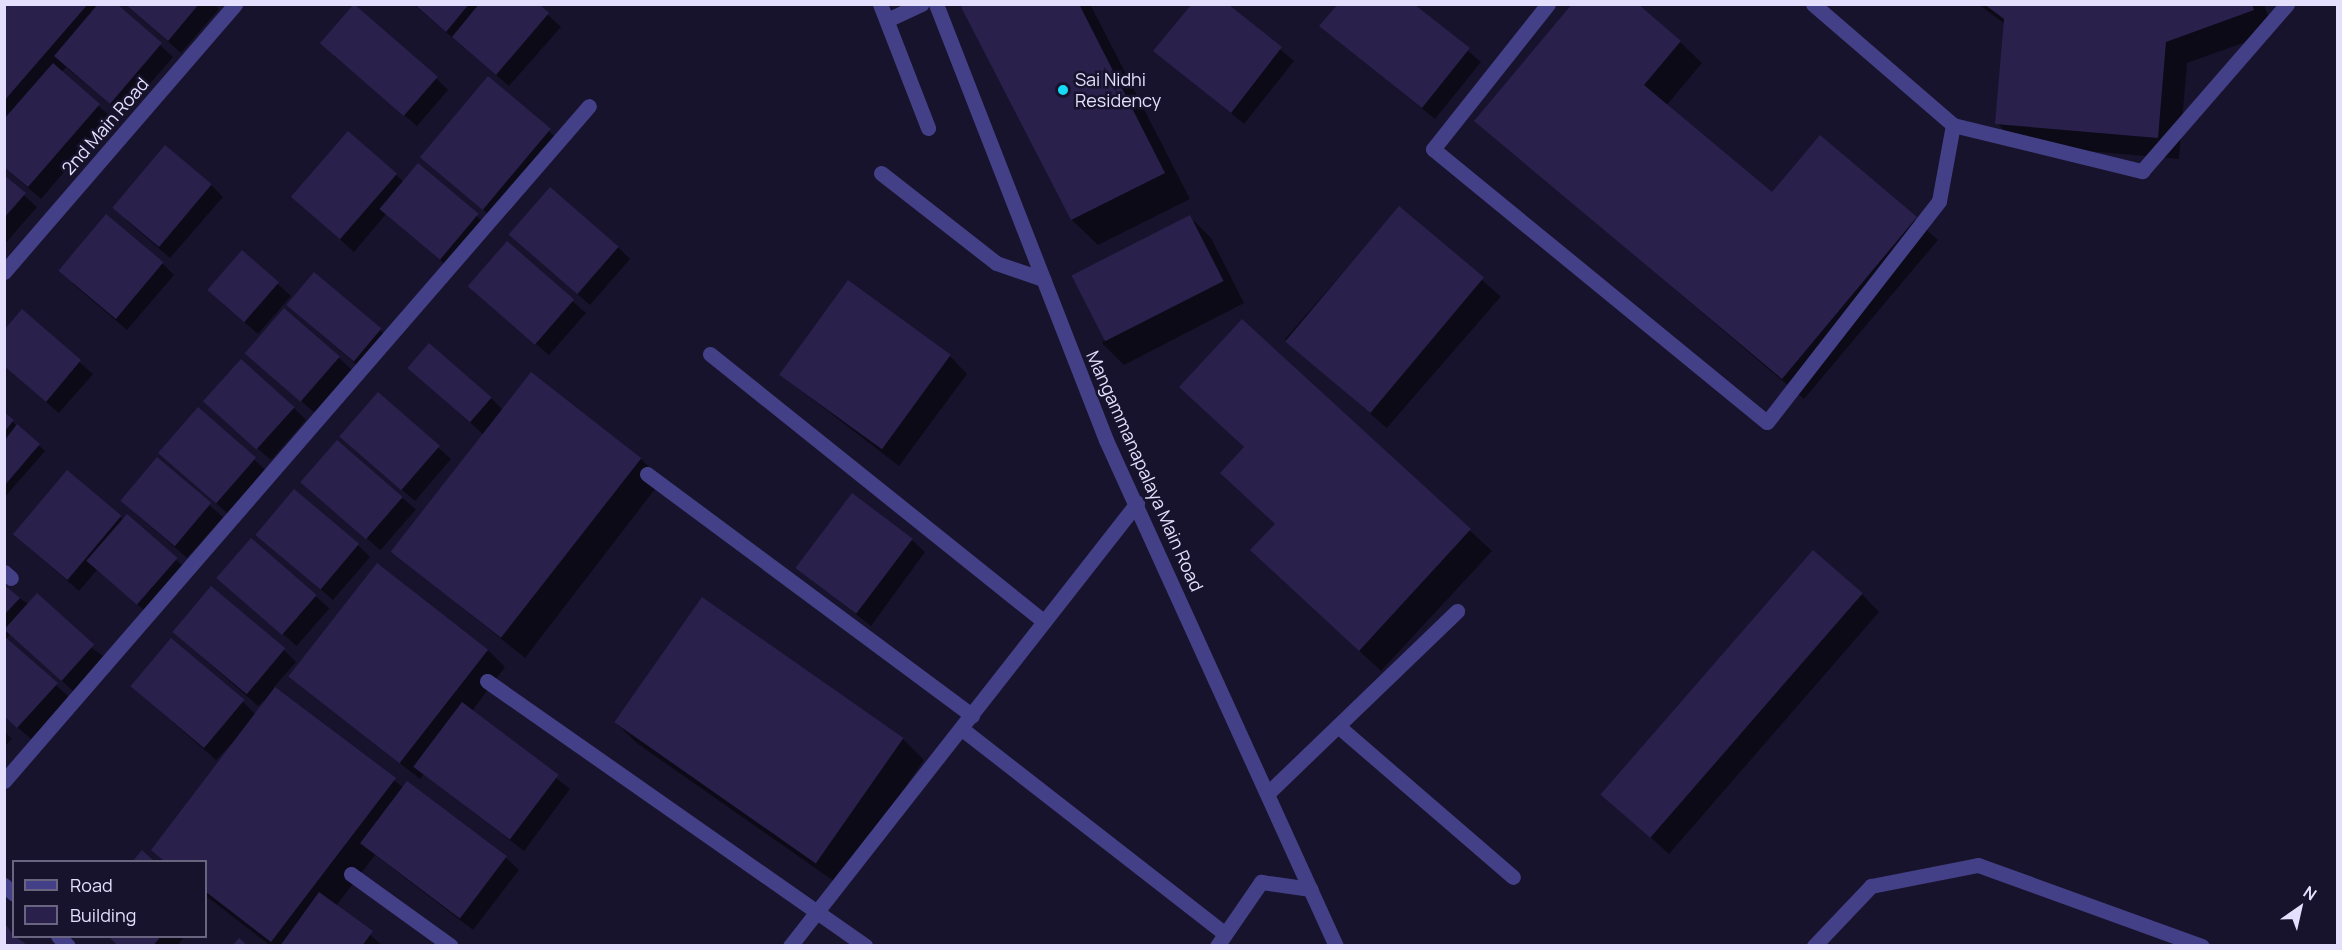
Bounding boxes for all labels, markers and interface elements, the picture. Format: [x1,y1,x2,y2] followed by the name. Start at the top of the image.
[1075,69,1161,112] place label: Sai Nidhi Residency
[57,73,153,179] street label: 2nd Main Road
[1056,83,1070,97] marker: Sai Nidhi Residency
[1082,347,1208,595] street label: Mangammanapalaya Main Road
[12,860,207,938] legend
[70,873,113,897] text: Road
[2270,878,2330,938] north arrow
[2299,881,2321,905] text: N
[70,903,136,927] text: Building

